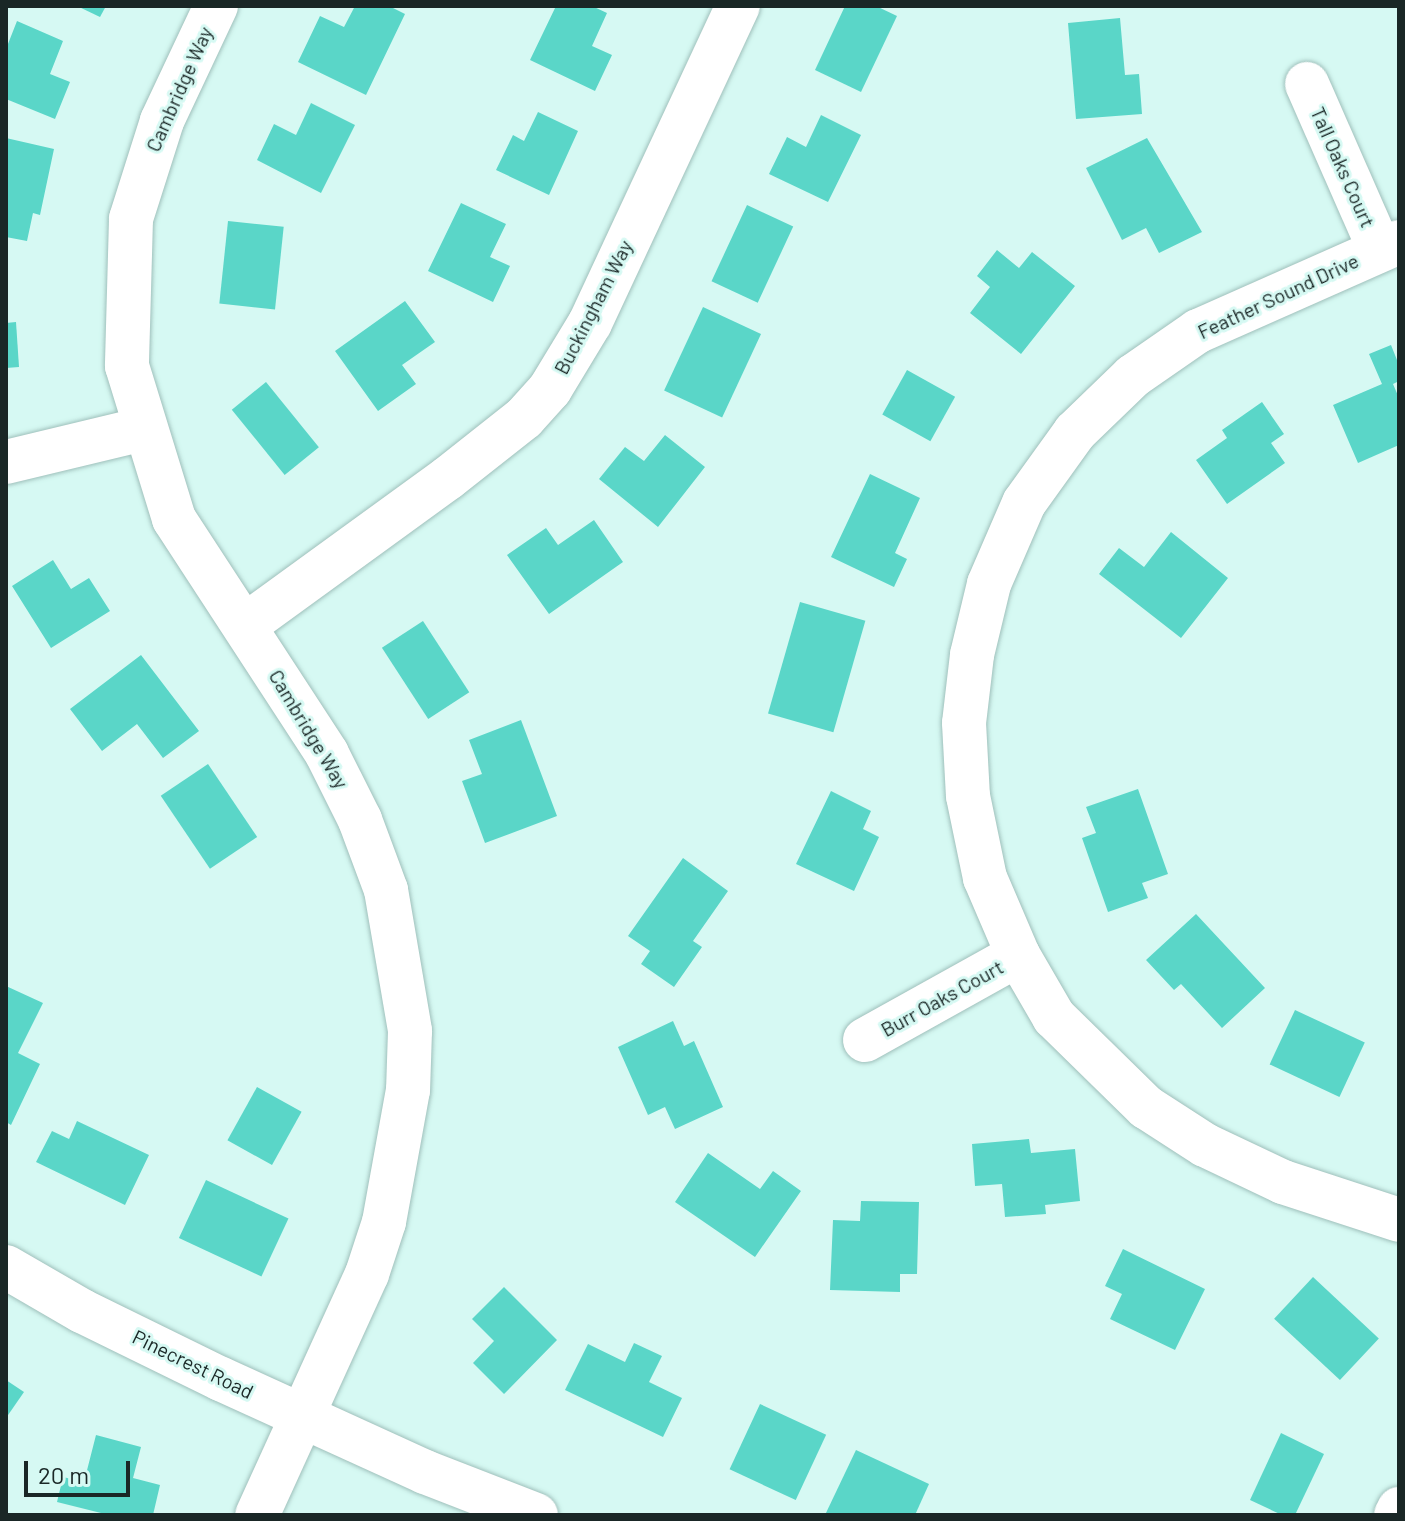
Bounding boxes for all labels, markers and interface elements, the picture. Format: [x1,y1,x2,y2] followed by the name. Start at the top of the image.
[141,23,217,155] street label: Cambridge Way
[1306,103,1380,231] street label: Tall Oaks Court
[549,236,637,378] street label: Buckingham Way
[1194,248,1362,344] street label: Feather Sound Drive
[264,665,354,793] street label: Cambridge Way
[877,954,1007,1042] street label: Burr Oaks Court
[129,1324,257,1404] street label: Pinecrest Road
[28,1445,134,1495] scale bar
[38,1460,89,1489] text: 20 m

